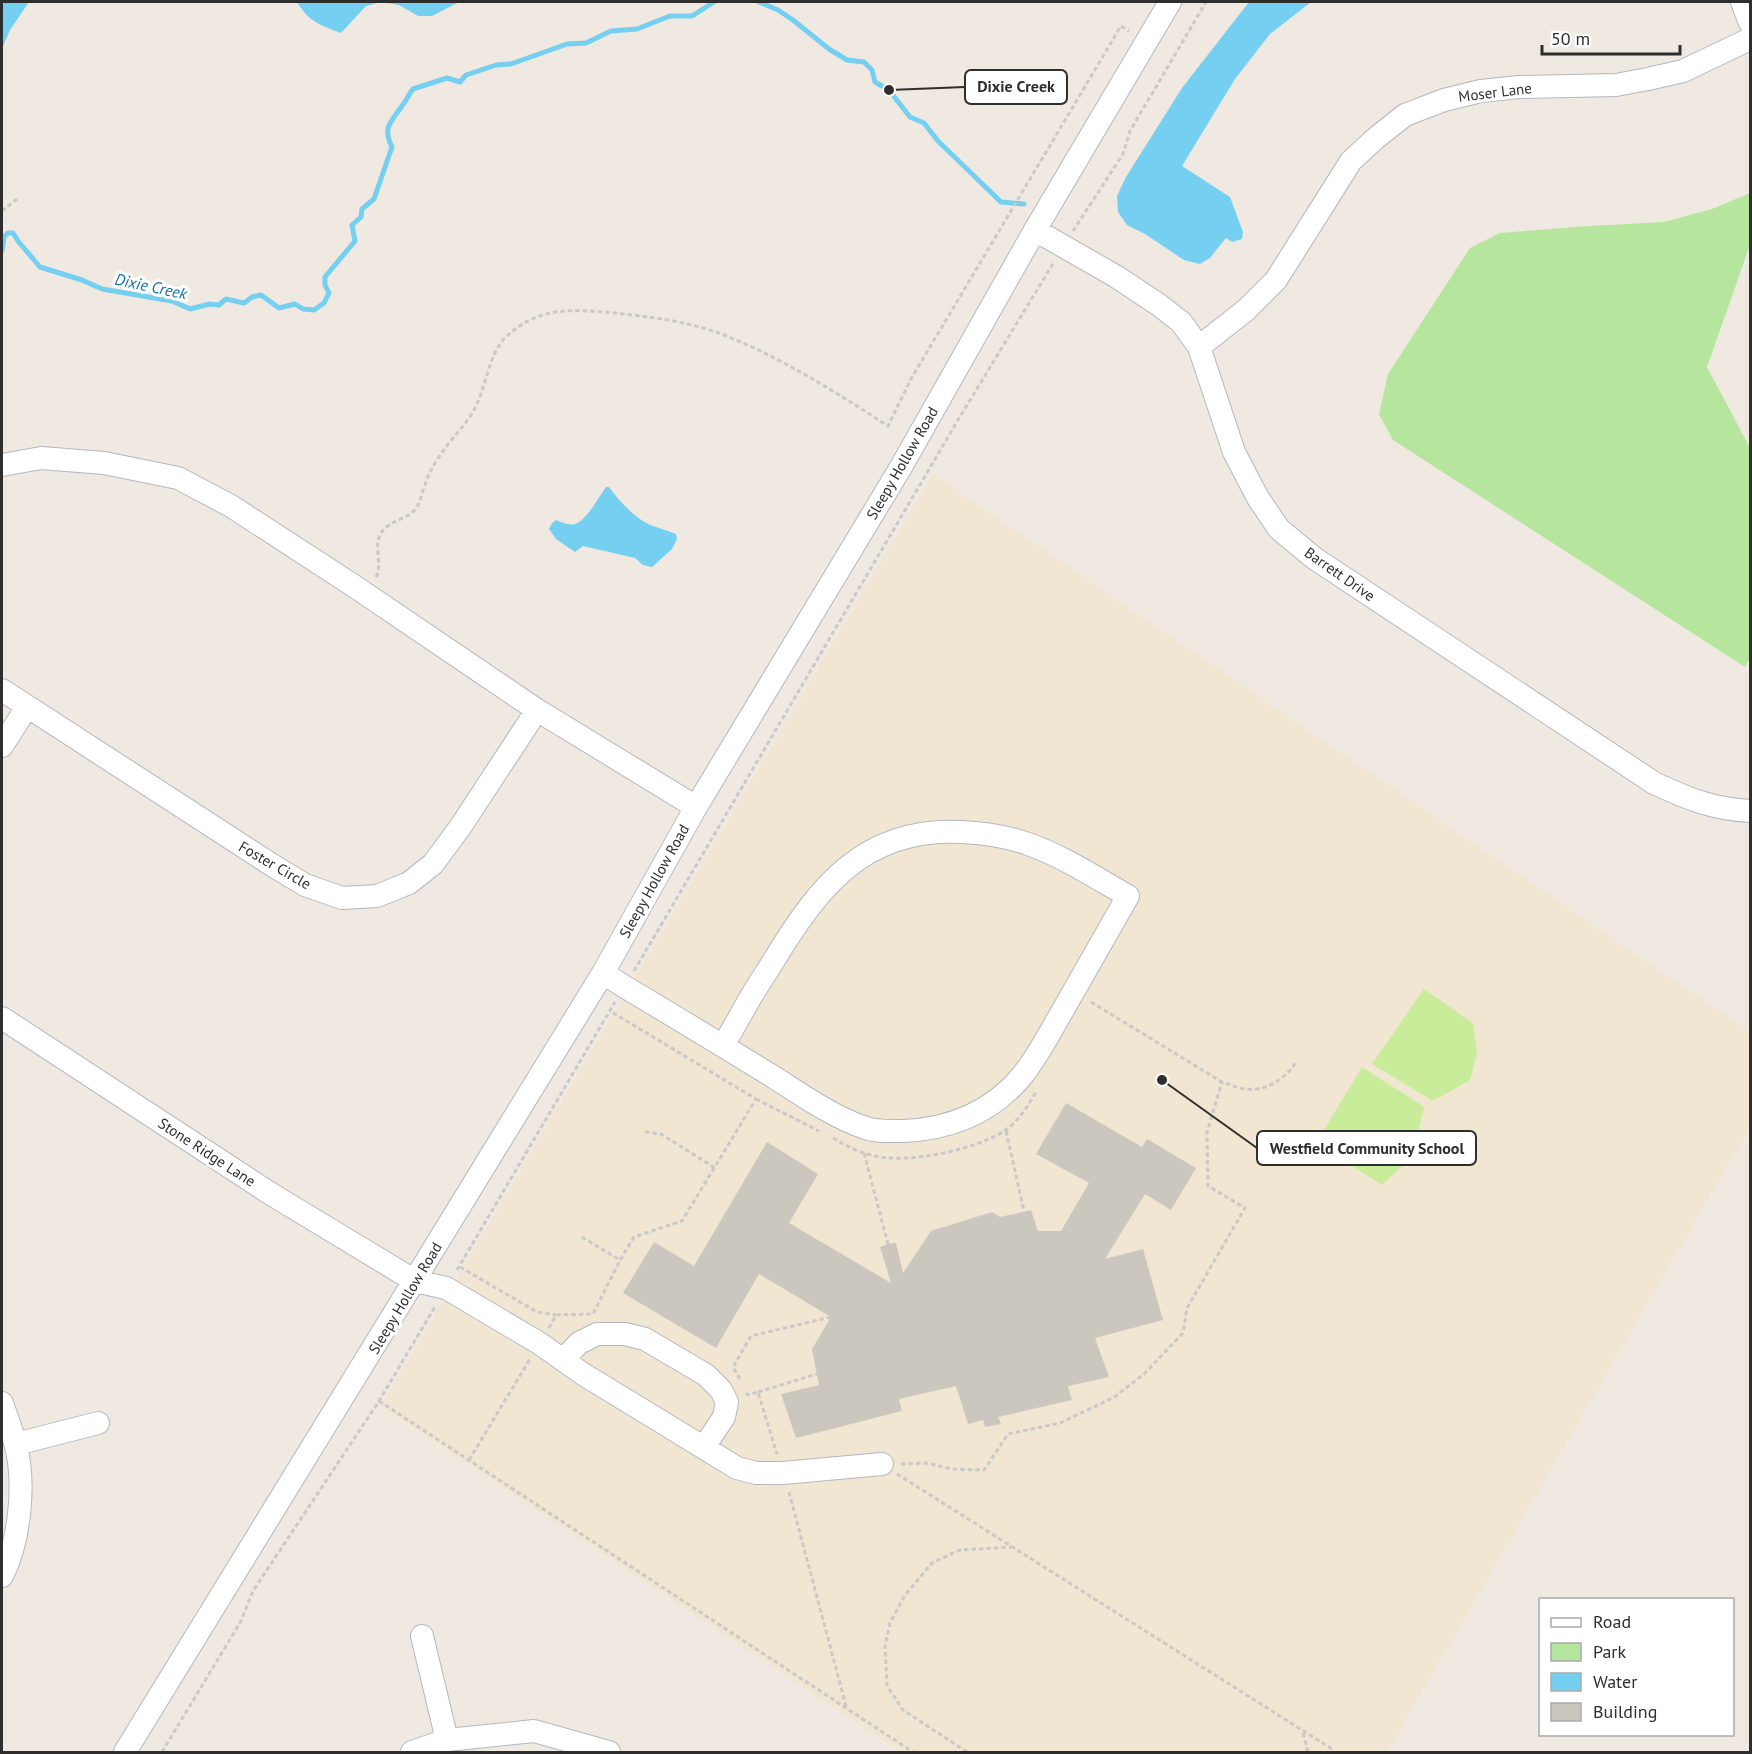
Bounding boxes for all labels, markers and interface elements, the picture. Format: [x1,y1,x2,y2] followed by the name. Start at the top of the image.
[1542,18,1680,56] scale bar
[1551,27,1590,50] text: 50 m
[965,70,1067,104] callout: Dixie Creek
[977,76,1055,96] text: Dixie Creek
[1457,78,1533,106] street label: Moser Lane
[113,269,190,304] water label: Dixie Creek
[862,403,942,523] street label: Sleepy Hollow Road
[1301,543,1379,605] street label: Barrett Drive
[615,821,693,941] street label: Sleepy Hollow Road
[236,837,314,893] street label: Foster Circle
[155,1113,259,1191] street label: Stone Ridge Lane
[1257,1131,1476,1165] callout: Westfield Community School
[1270,1138,1464,1158] text: Westfield Community School
[364,1239,446,1357] street label: Sleepy Hollow Road
[1539,1598,1734,1736] legend
[1593,1610,1631,1633] text: Road
[1593,1640,1626,1663] text: Park
[1593,1670,1637,1693] text: Water
[1593,1700,1657,1723] text: Building

